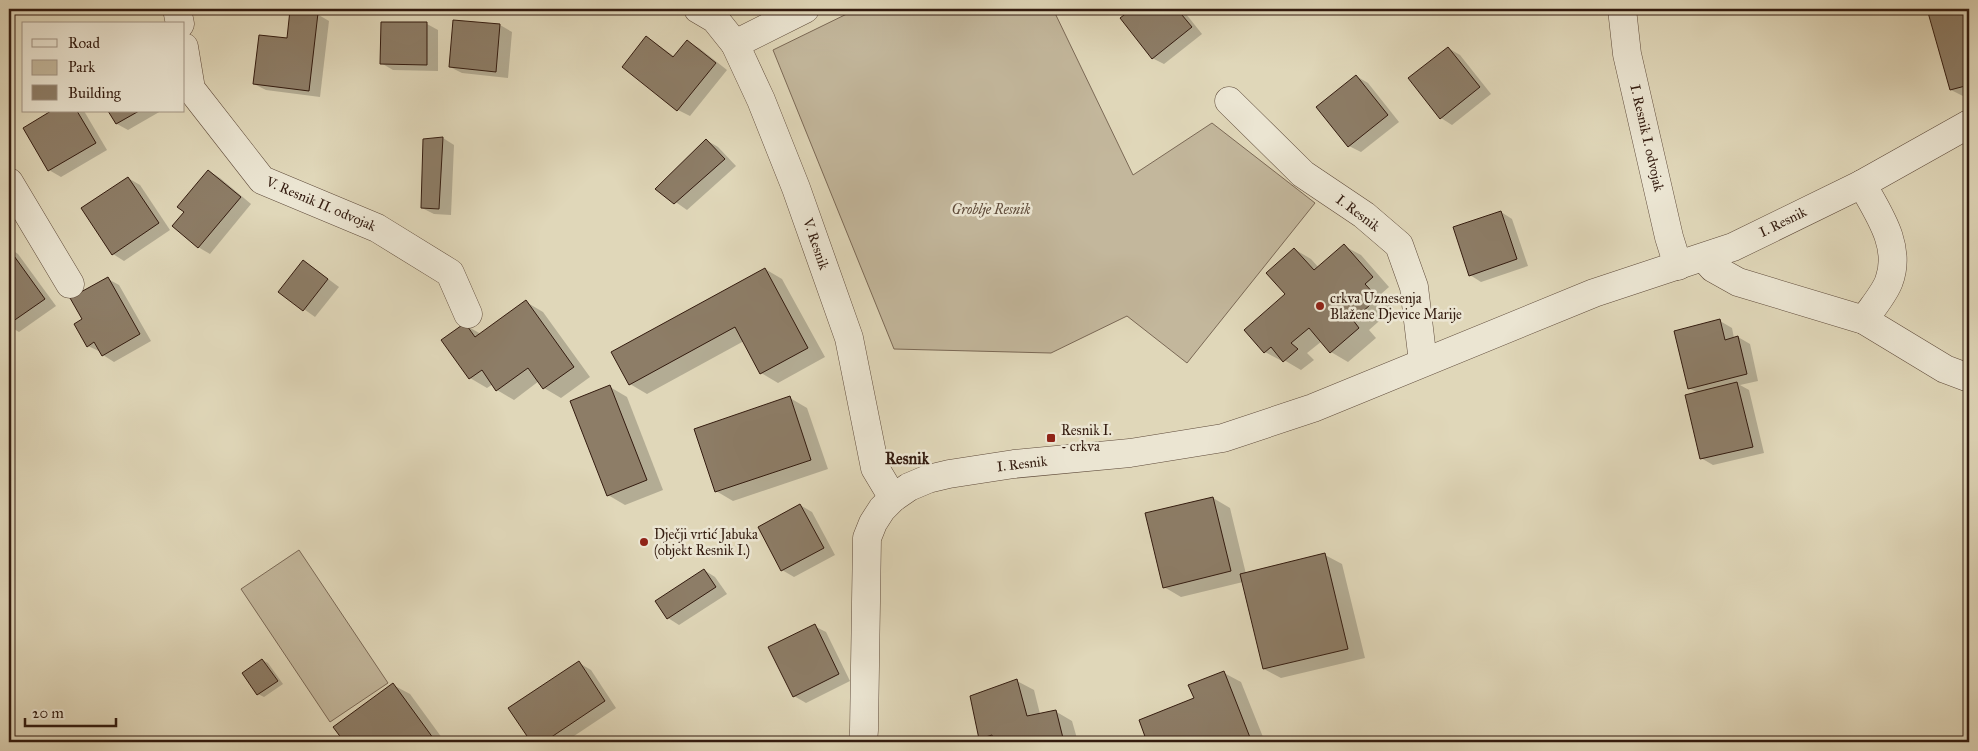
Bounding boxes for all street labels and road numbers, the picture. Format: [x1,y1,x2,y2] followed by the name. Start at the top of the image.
[1626,83,1668,194] street label: I. Resnik I. odvojak
[262,173,379,235] street label: V. Resnik II. odvojak
[1333,191,1384,235] street label: I. Resnik
[1757,203,1810,241] street label: I. Resnik
[799,215,833,272] street label: V. Resnik
[996,452,1049,476] street label: I. Resnik

